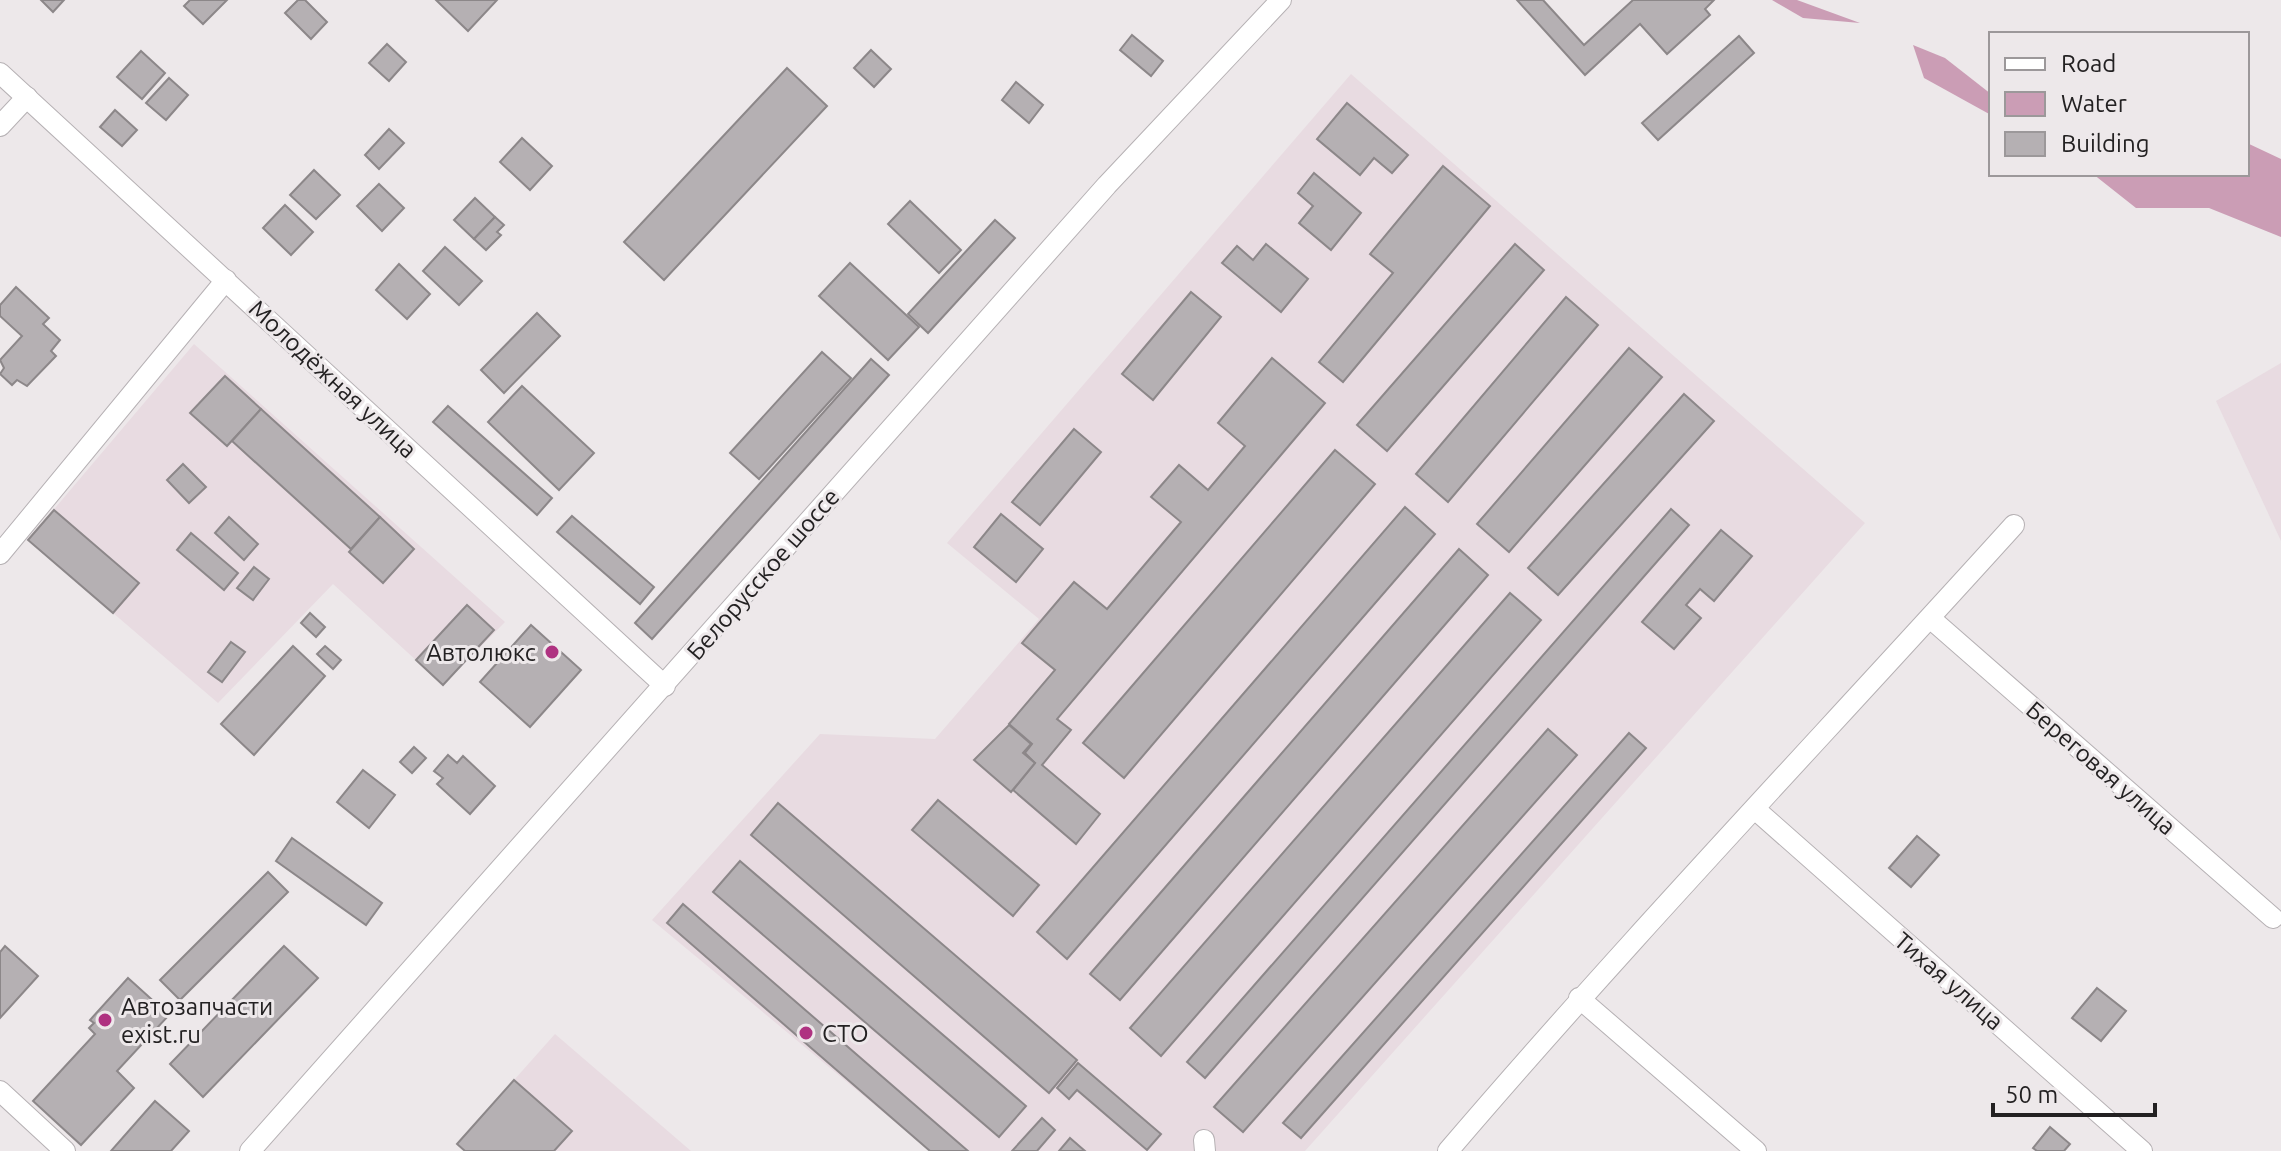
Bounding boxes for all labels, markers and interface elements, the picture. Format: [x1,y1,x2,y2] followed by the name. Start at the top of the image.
[1989,32,2249,176] legend
[2061,50,2116,77] text: Road
[2061,90,2127,117] text: Water
[2061,130,2149,157] text: Building
[244,295,422,463] street label: Молодёжная улица
[681,483,845,665] street label: Белорусское шоссе
[426,639,536,666] place label: Автолюкс
[543,643,561,661] marker: Автолюкс
[2021,696,2181,840] street label: Береговая улица
[1889,927,2009,1035] street label: Тихая улица
[121,993,273,1048] place label: Автозапчасти exist.ru
[96,1011,114,1029] marker: Автозапчасти exist.ru
[822,1020,869,1047] place label: СТО
[797,1024,815,1042] marker: СТО
[1993,1067,2155,1117] scale bar
[2005,1081,2058,1108] text: 50 m

